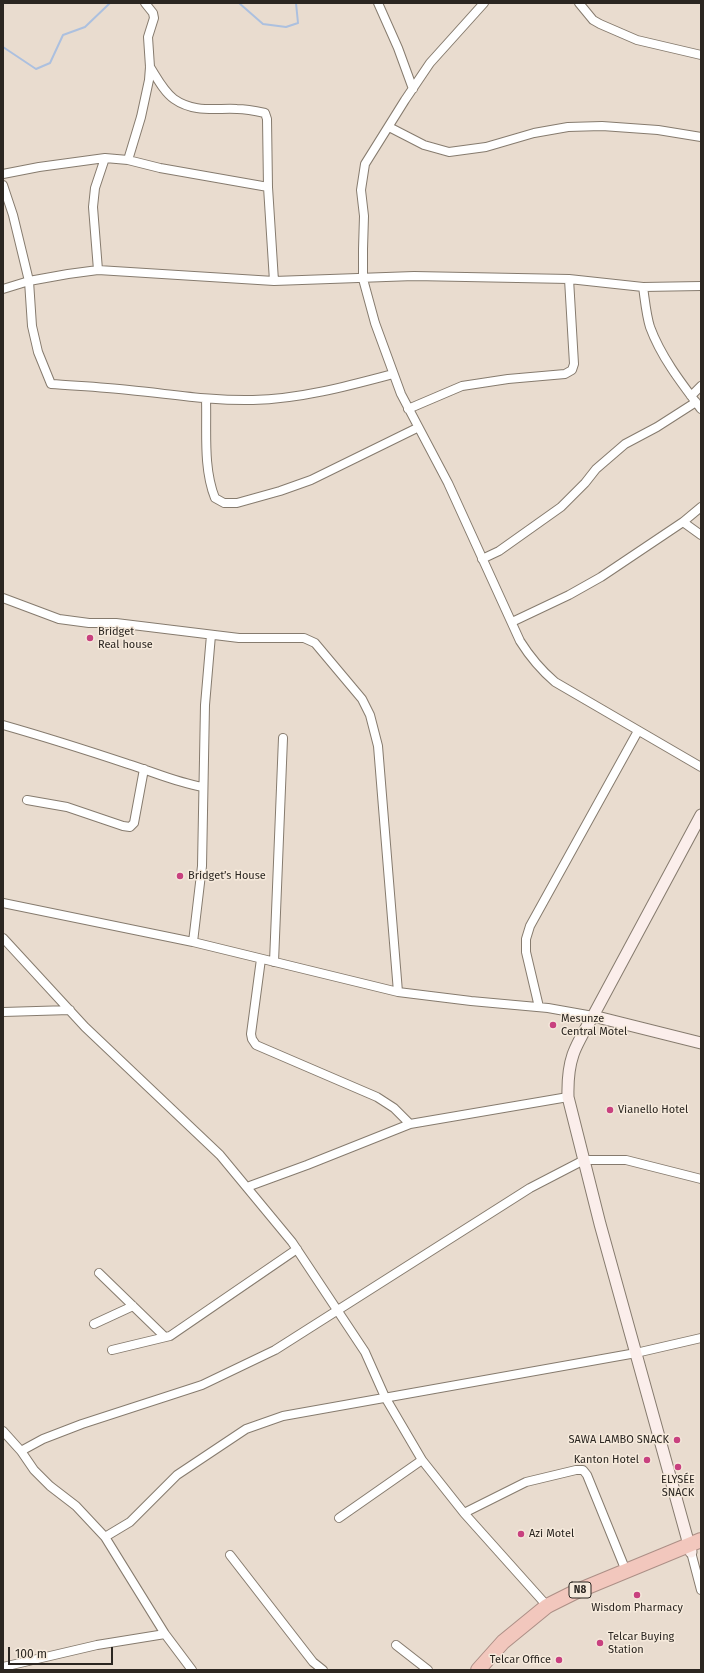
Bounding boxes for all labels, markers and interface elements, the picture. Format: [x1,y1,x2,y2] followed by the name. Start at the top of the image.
[98,625,153,651] place label: Bridget Real house
[85,633,95,643] marker: Bridget Real house
[188,869,266,883] place label: Bridget’s House
[175,871,185,881] marker: Bridget’s House
[561,1012,627,1038] place label: Mesunze Central Motel
[548,1020,558,1030] marker: Mesunze Central Motel
[618,1103,688,1117] place label: Vianello Hotel
[605,1105,615,1115] marker: Vianello Hotel
[569,1433,669,1447] place label: SAWA LAMBO SNACK
[672,1435,682,1445] marker: SAWA LAMBO SNACK
[574,1453,639,1467] place label: Kanton Hotel
[642,1455,652,1465] marker: Kanton Hotel
[673,1462,683,1472] marker: ELYSÉE SNACK
[661,1473,695,1499] place label: ELYSÉE SNACK
[529,1527,574,1541] place label: Azi Motel
[516,1529,526,1539] marker: Azi Motel
[569,1582,591,1598] road number: N8
[632,1590,642,1600] marker: Wisdom Pharmacy
[591,1601,683,1615] place label: Wisdom Pharmacy
[608,1630,674,1656] place label: Telcar Buying Station
[595,1638,605,1648] marker: Telcar Buying Station
[10,1639,115,1665] scale bar
[15,1647,47,1661] text: 100 m
[490,1653,551,1667] place label: Telcar Office
[554,1655,564,1665] marker: Telcar Office

